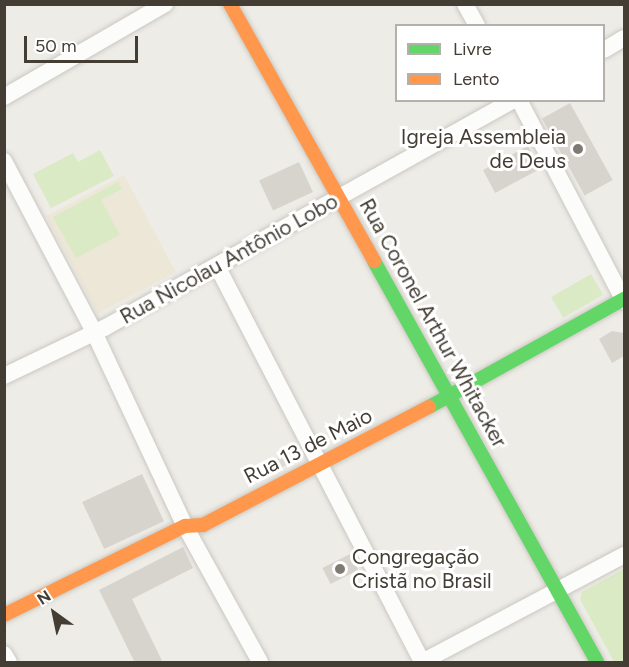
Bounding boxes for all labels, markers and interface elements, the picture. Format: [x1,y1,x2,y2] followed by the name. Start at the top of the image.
[27,24,141,62] scale bar
[395,24,605,102] legend
[35,35,77,57] text: 50 m
[453,38,492,60] text: Livre
[453,68,499,90] text: Lento
[401,124,566,174] place label: Igreja Assembleia de Deus
[571,142,585,156] marker: Igreja Assembleia de Deus
[116,189,342,329] street label: Rua Nicolau Antônio Lobo
[354,194,512,452] street label: Rua Coronel Arthur Whitacker
[240,403,376,489] street label: Rua 13 de Maio
[352,544,492,594] place label: Congregação Cristã no Brasil
[333,562,347,576] marker: Congregação Cristã no Brasil
[24,583,84,643] north arrow
[34,586,54,609] text: N

